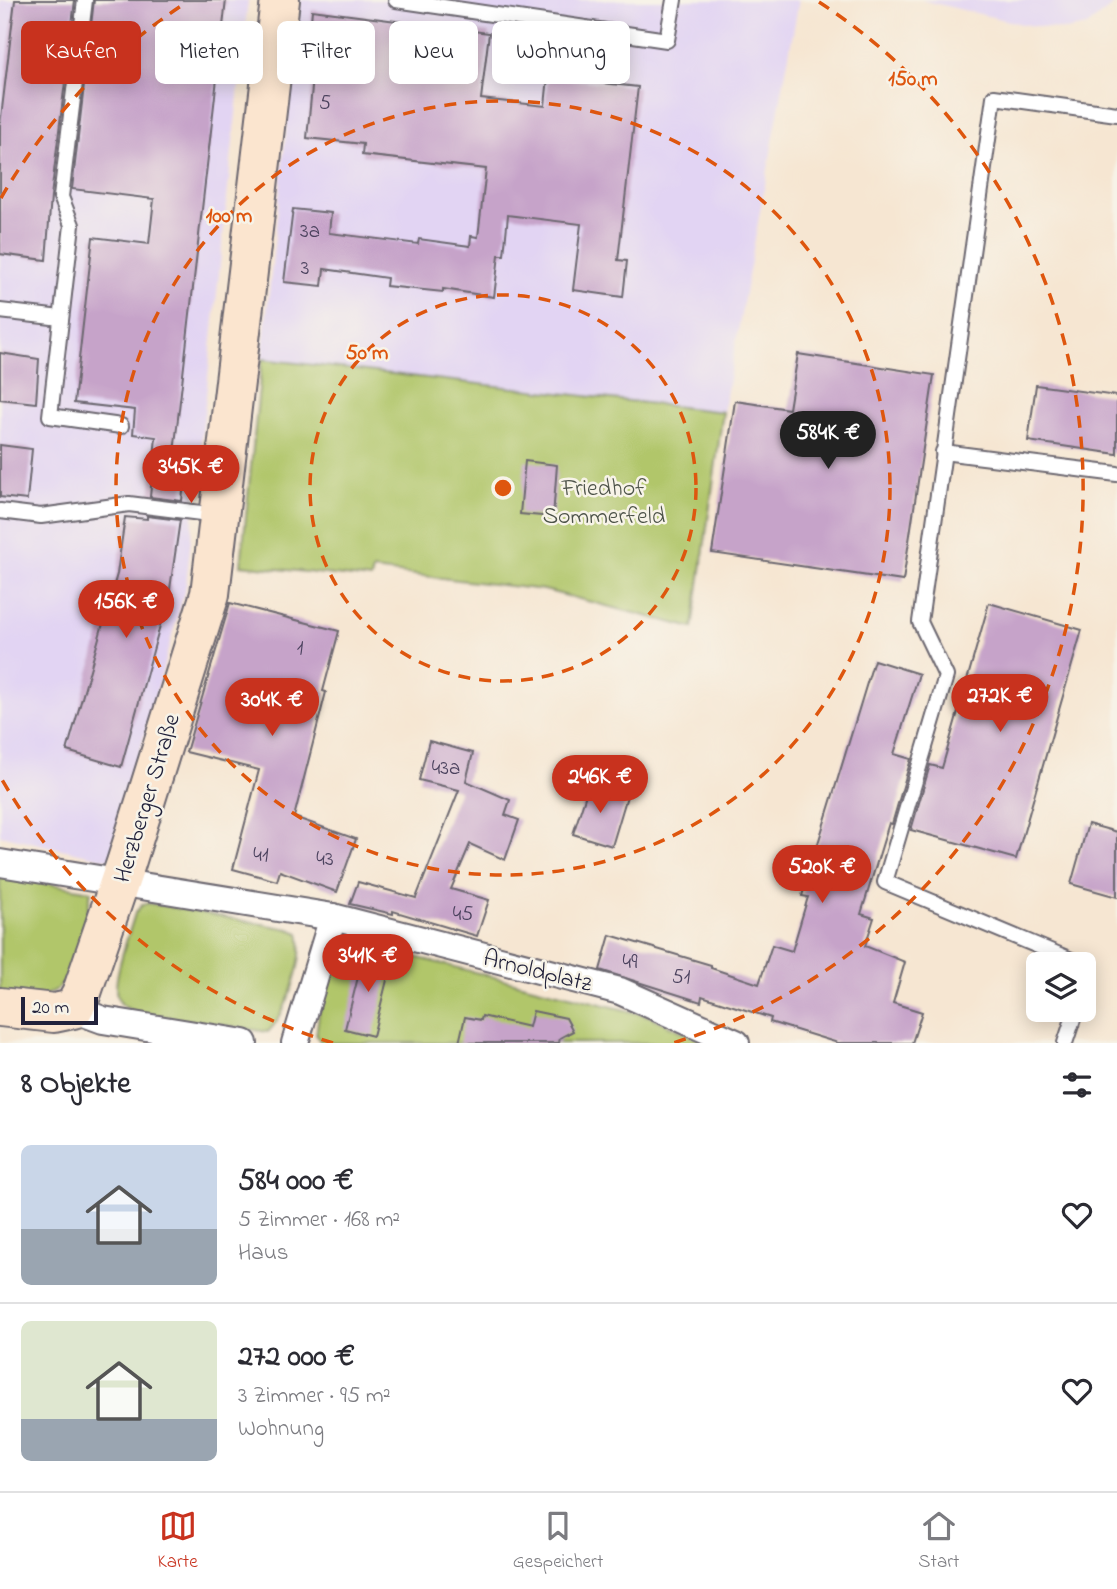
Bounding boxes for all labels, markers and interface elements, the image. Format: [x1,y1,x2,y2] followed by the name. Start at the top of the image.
[21,21,141,84] chip: Kaufen
[155,21,263,84] chip: Mieten
[277,21,375,84] chip: Filter
[389,21,478,84] chip: Neu
[492,21,630,84] chip: Wohnung
[888,65,938,95] text: 150 m
[319,89,331,119] house number: 5
[206,202,252,232] text: 100 m
[300,217,320,247] house number: 3a
[301,254,309,284] house number: 3
[346,339,388,369] text: 50 m
[771,412,885,471] pin: 584K €
[796,417,860,450] text: 584K €
[134,446,248,505] pin: 345K €
[158,451,224,484] text: 345K €
[543,472,666,535] park label: Friedhof Sommerfeld
[491,476,515,500] centre of rings
[69,580,183,640] pin: 156K €
[94,586,158,619] text: 156K €
[297,634,304,664] house number: 1
[943,674,1057,734] pin: 272K €
[215,678,329,738] pin: 304K €
[967,680,1033,713] text: 272K €
[241,684,303,717] text: 304K €
[106,710,191,888] street label: Herzberger Straße
[432,754,460,784] house number: 43a
[543,756,657,815] pin: 246K €
[568,761,632,794] text: 246K €
[253,841,269,871] house number: 41
[316,845,334,875] house number: 43
[765,846,879,905] pin: 520K €
[788,851,856,884] text: 520K €
[453,900,473,930] house number: 45
[311,934,425,994] pin: 341K €
[338,940,398,973] text: 341K €
[479,942,596,1003] street label: Arnoldplatz
[623,948,638,978] house number: 49
[1026,952,1096,1022] map controls
[1026,952,1096,1022] button: layers
[672,963,691,993] house number: 51
[21,994,98,1026] scale bar
[32,995,69,1022] text: 20 m
[21,1063,131,1107] text: 8 Objekte
[1058,1066,1096,1104] icon: filters
[238,1160,354,1204] text: 584 000 €
[77,1173,161,1257] icon: home
[1058,1196,1096,1234] icon: heart
[238,1204,400,1237] text: 5 Zimmer · 168 m²
[238,1237,289,1270] text: Haus
[238,1336,355,1380] text: 272 000 €
[77,1349,161,1433] icon: home
[1058,1372,1096,1410] icon: heart
[238,1380,391,1413] text: 3 Zimmer · 95 m²
[238,1413,324,1446] text: Wohnung
[157,1507,198,1576] tab: Karte
[513,1507,603,1576] tab: Gespeichert
[918,1507,959,1576] tab: Start

